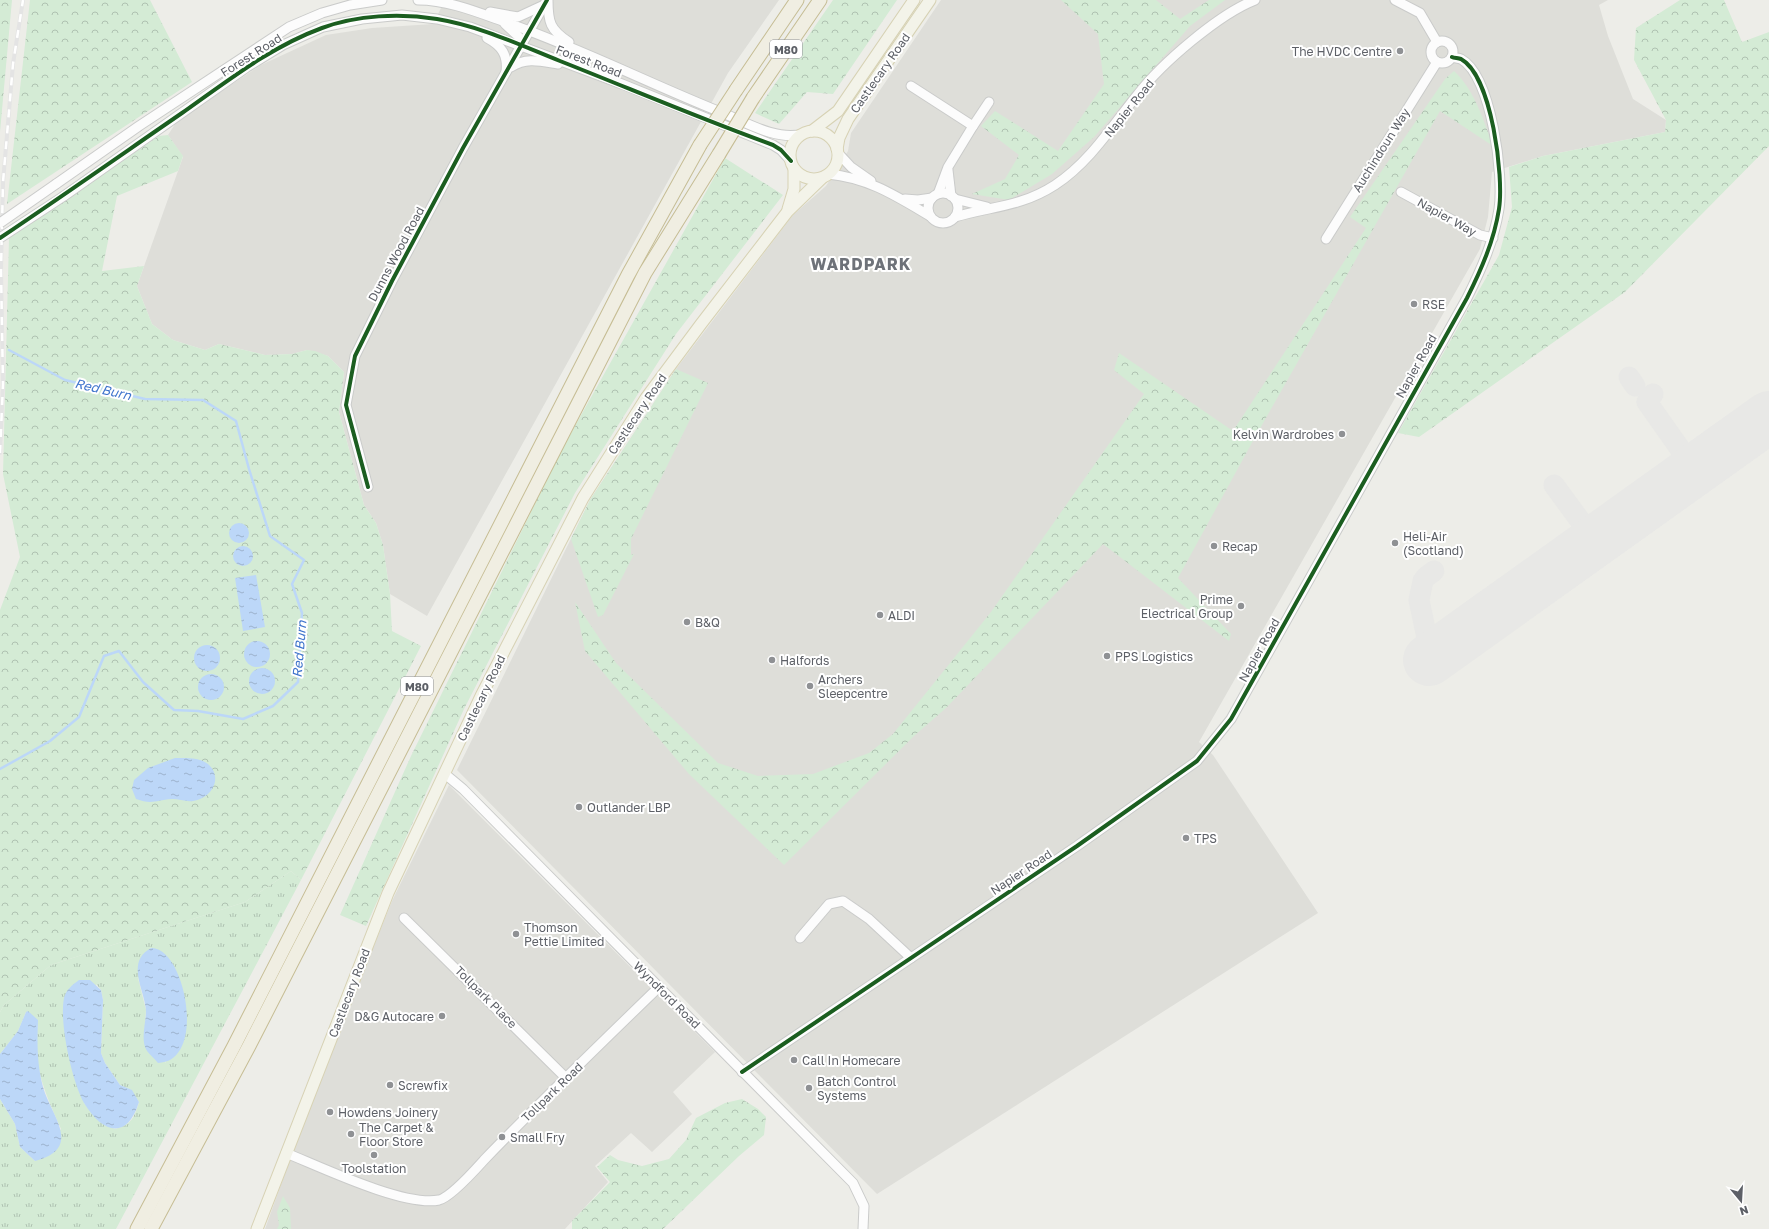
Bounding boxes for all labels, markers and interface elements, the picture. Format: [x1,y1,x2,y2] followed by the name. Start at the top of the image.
[218,30,284,80] street label: Forest Road
[847,30,913,116] street label: Castlecary Road
[770,40,802,58] road number: M80
[554,42,624,80] street label: Forest Road
[1292,44,1392,59] place label: The HVDC Centre
[1395,46,1405,56] marker: The HVDC Centre
[1101,76,1157,140] street label: Napier Road
[1349,105,1413,195] street label: Auchindoun Way
[1415,195,1479,240] street label: Napier Way
[365,204,427,304] street label: Dunns Wood Road
[811,254,911,274] district label: WARDPARK
[1422,297,1445,312] place label: RSE
[1409,299,1419,309] marker: RSE
[1392,332,1440,400] street label: Napier Road
[604,371,670,457] street label: Castlecary Road
[73,375,134,403] water label: Red Burn
[1233,427,1334,442] place label: Kelvin Wardrobes
[1337,429,1347,439] marker: Kelvin Wardrobes
[1403,529,1464,558] place label: Heli-Air (Scotland)
[1390,538,1400,548] marker: Heli-Air (Scotland)
[1222,539,1258,554] place label: Recap
[1209,541,1219,551] marker: Recap
[1141,592,1233,621] place label: Prime Electrical Group
[1236,601,1246,611] marker: Prime Electrical Group
[888,608,915,623] place label: ALDI
[875,610,885,620] marker: ALDI
[695,615,720,630] place label: B&Q
[1235,616,1283,684] street label: Napier Road
[682,617,692,627] marker: B&Q
[289,619,310,678] water label: Red Burn
[1115,649,1193,664] place label: PPS Logistics
[1102,651,1112,661] marker: PPS Logistics
[454,652,508,744] street label: Castlecary Road
[780,653,829,668] place label: Halfords
[767,655,777,665] marker: Halfords
[818,672,888,701] place label: Archers Sleepcentre
[401,677,433,695] road number: M80
[805,681,815,691] marker: Archers Sleepcentre
[587,800,671,815] place label: Outlander LBP
[574,802,584,812] marker: Outlander LBP
[1194,831,1217,846] place label: TPS
[1181,833,1191,843] marker: TPS
[988,846,1054,898] street label: Napier Road
[524,920,604,949] place label: Thomson Pettie Limited
[511,929,521,939] marker: Thomson Pettie Limited
[325,946,373,1040] street label: Castlecary Road
[630,958,704,1032] street label: Wyndford Road
[452,963,520,1031] street label: Tollpark Place
[354,1009,434,1024] place label: D&G Autocare
[437,1011,447,1021] marker: D&G Autocare
[802,1053,901,1068] place label: Call In Homecare
[789,1055,799,1065] marker: Call In Homecare
[518,1059,586,1125] street label: Tollpark Road
[817,1074,897,1103] place label: Batch Control Systems
[398,1078,448,1093] place label: Screwfix
[385,1080,395,1090] marker: Screwfix
[804,1083,814,1093] marker: Batch Control Systems
[338,1105,438,1120] place label: Howdens Joinery
[325,1107,335,1117] marker: Howdens Joinery
[359,1120,434,1149] place label: The Carpet & Floor Store
[346,1129,356,1139] marker: The Carpet & Floor Store
[510,1130,565,1145] place label: Small Fry
[497,1132,507,1142] marker: Small Fry
[369,1150,379,1160] marker: Toolstation
[341,1161,407,1176] place label: Toolstation
[1721,1181,1761,1221] north arrow
[1738,1204,1750,1218] text: N

